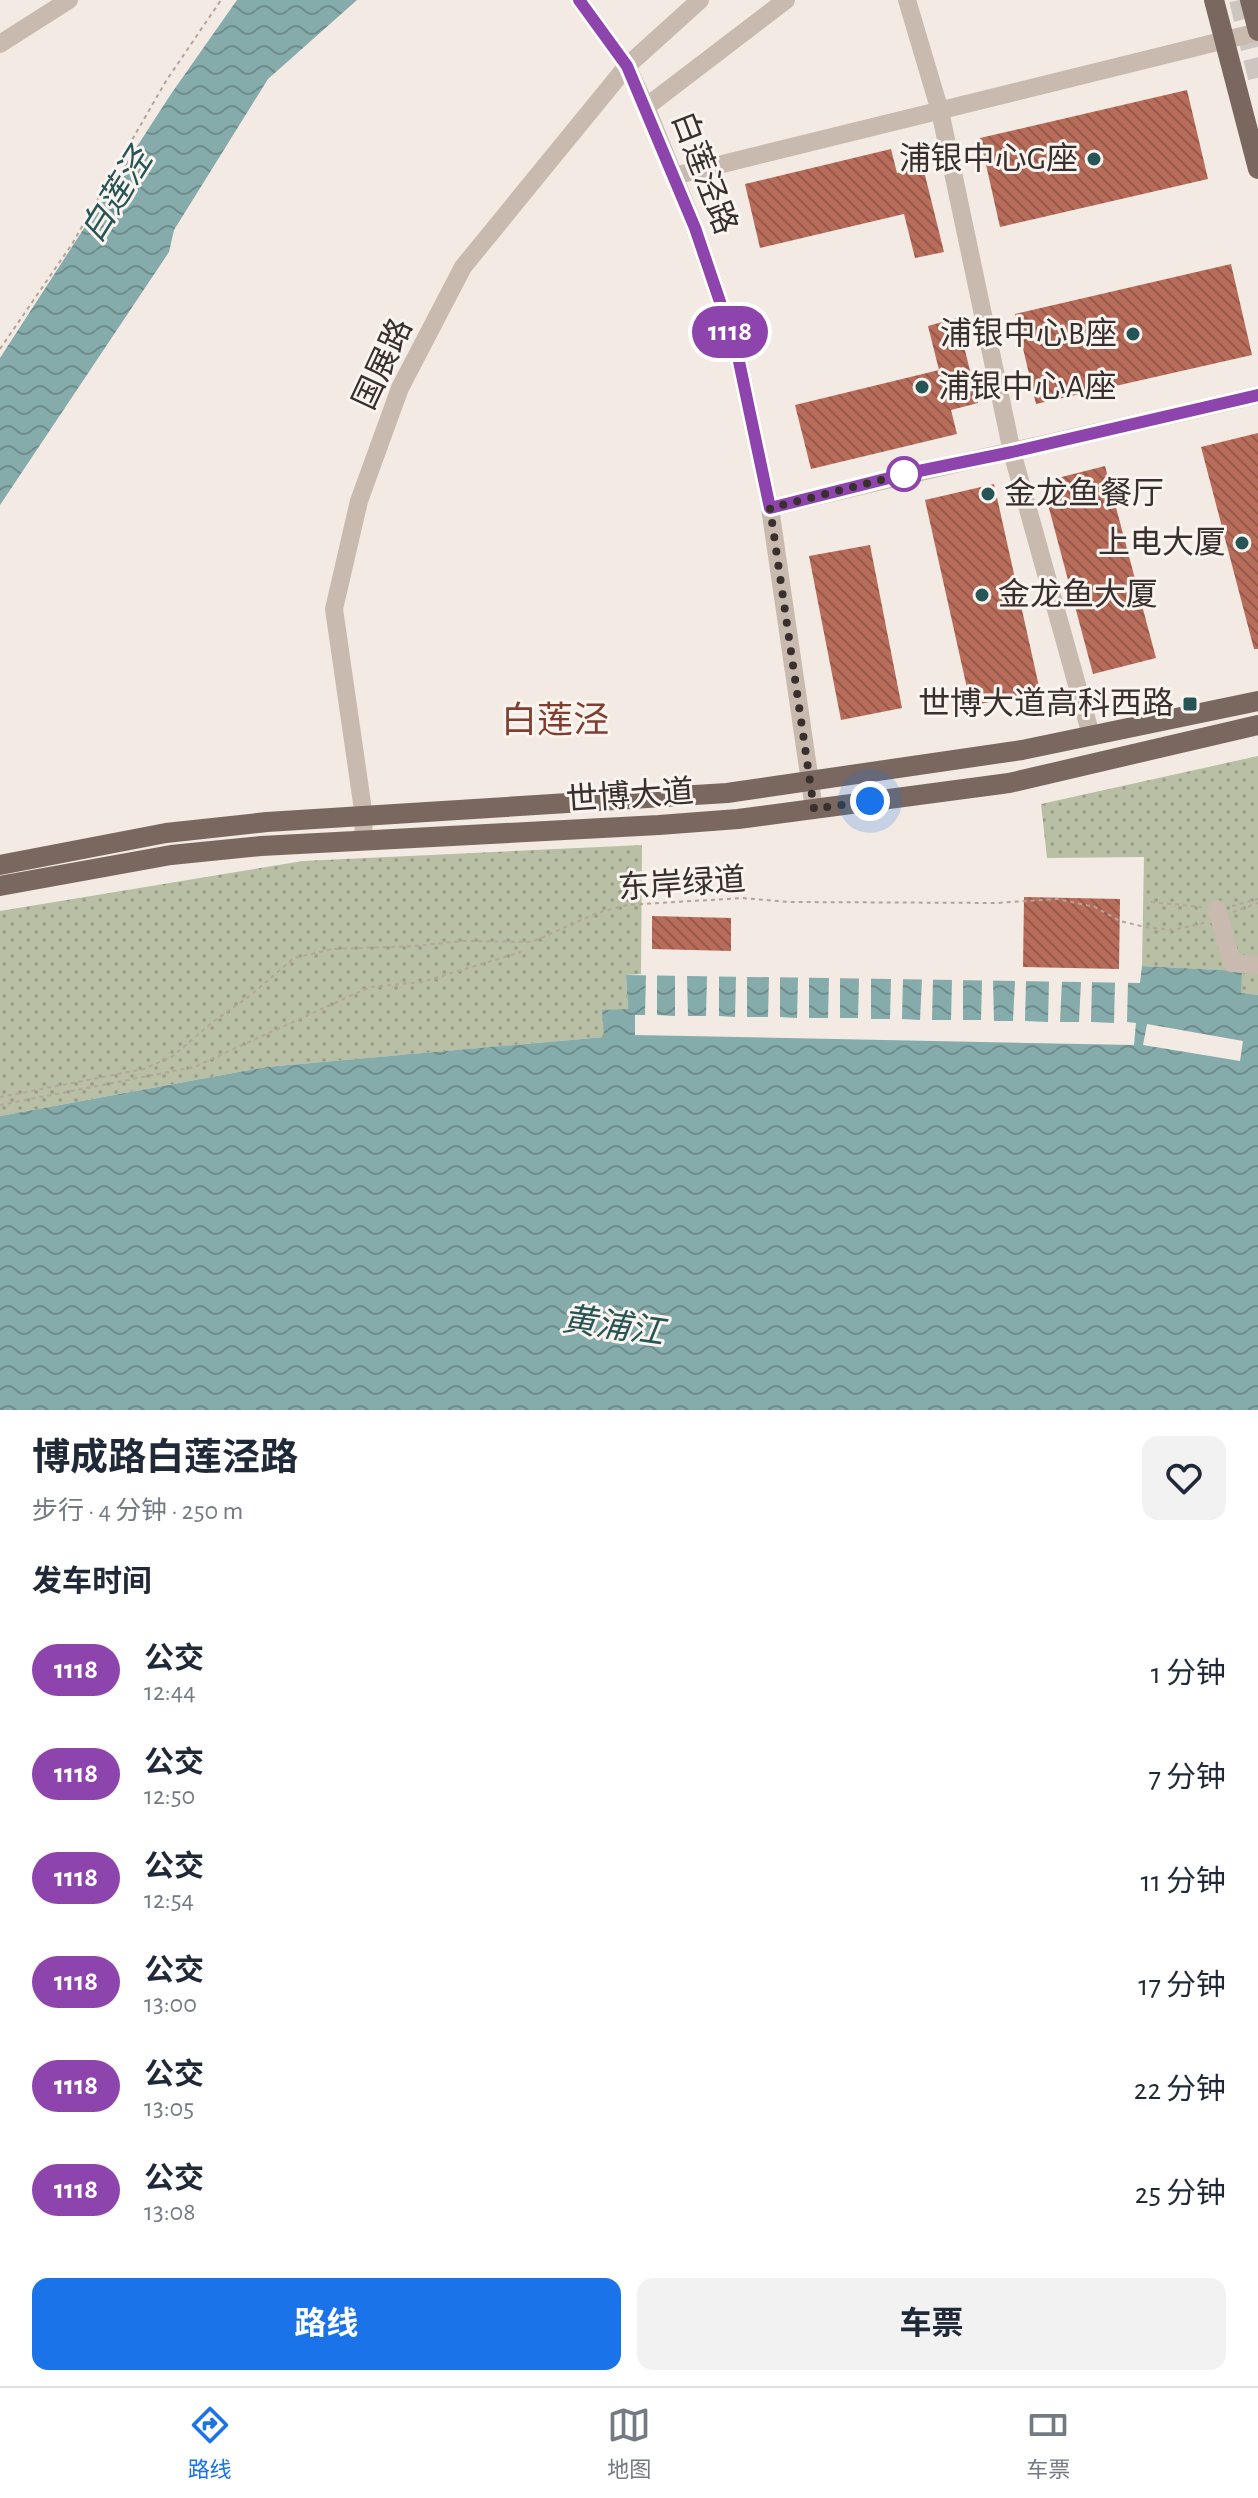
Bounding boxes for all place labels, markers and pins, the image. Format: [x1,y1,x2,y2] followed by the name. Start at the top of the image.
[899,142,1078,175] place label: 浦银中心G座
[1085,150,1103,168] marker: 浦银中心G座
[940,317,1117,350] place label: 浦银中心B座
[1124,325,1142,343] marker: 浦银中心B座
[938,370,1117,403] place label: 浦银中心A座
[913,378,931,396] marker: 浦银中心A座
[887,457,921,491] unlabelled marker
[1004,476,1164,510] place label: 金龙鱼餐厅
[979,485,997,503] marker: 金龙鱼餐厅
[1098,526,1226,559] place label: 上电大厦
[1233,534,1251,552] marker: 上电大厦
[998,577,1158,611] place label: 金龙鱼大厦
[973,586,991,604] marker: 金龙鱼大厦
[918,686,1174,720] place label: 世博大道高科西路
[1181,695,1199,713] marker: 世博大道高科西路

